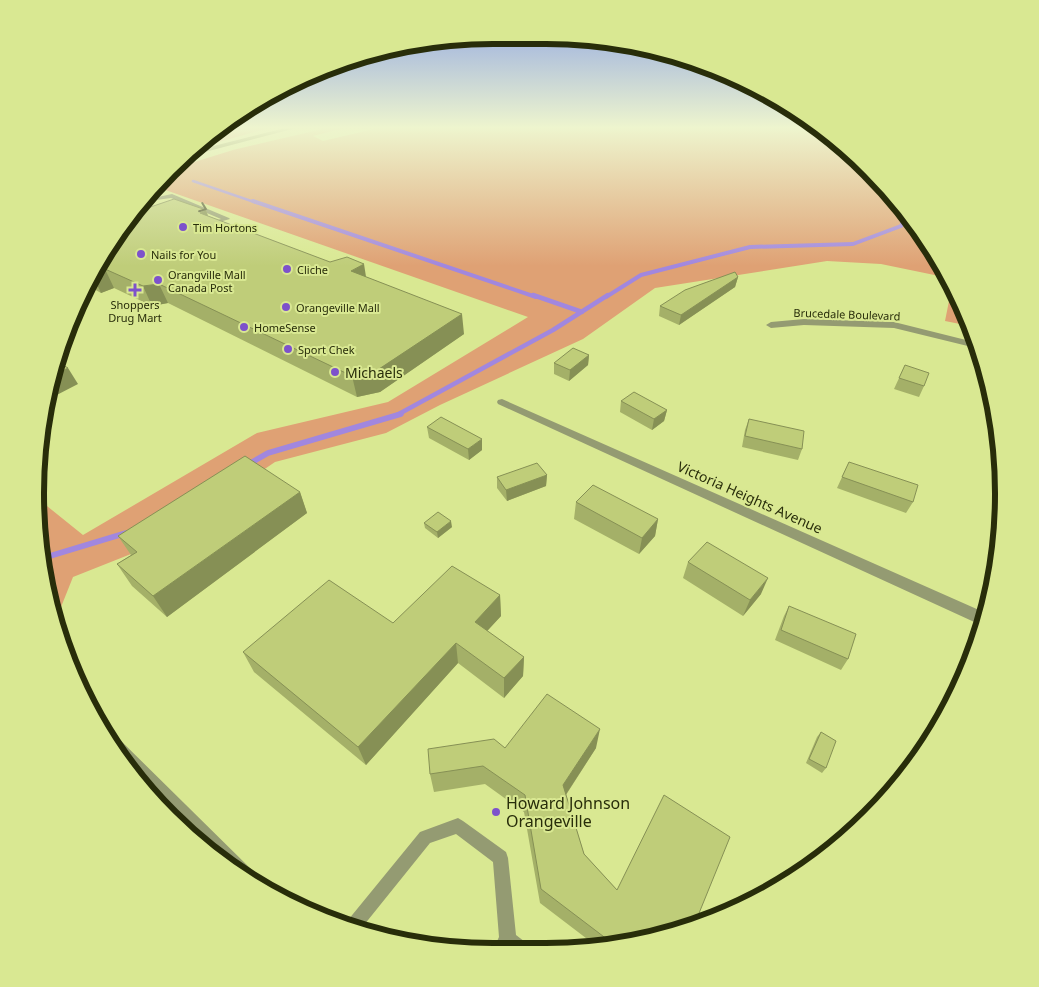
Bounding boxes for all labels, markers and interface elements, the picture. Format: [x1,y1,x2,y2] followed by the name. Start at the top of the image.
[198,203,206,213] one-way arrow
[193,220,257,235] place label: Tim Hortons
[177,221,189,233] marker: Tim Hortons
[151,247,216,262] place label: Nails for You
[135,248,147,260] marker: Nails for You
[297,262,328,277] place label: Cliche
[281,263,293,275] marker: Cliche
[168,267,246,295] place label: Orangville Mall Canada Post
[152,274,164,286] marker: Orangville Mall Canada Post
[129,284,141,296] marker: Shoppers Drug Mart
[108,297,162,325] place label: Shoppers Drug Mart
[296,300,380,315] place label: Orangeville Mall
[280,301,292,313] marker: Orangeville Mall
[793,305,901,323] street label: Brucedale Boulevard
[254,320,316,335] place label: HomeSense
[238,321,250,333] marker: HomeSense
[298,342,355,357] place label: Sport Chek
[282,343,294,355] marker: Sport Chek
[345,363,403,382] place label: Michaels
[329,366,341,378] marker: Michaels
[674,456,826,538] street label: Victoria Heights Avenue
[506,792,630,832] place label: Howard Johnson Orangeville
[490,806,502,818] marker: Howard Johnson Orangeville

